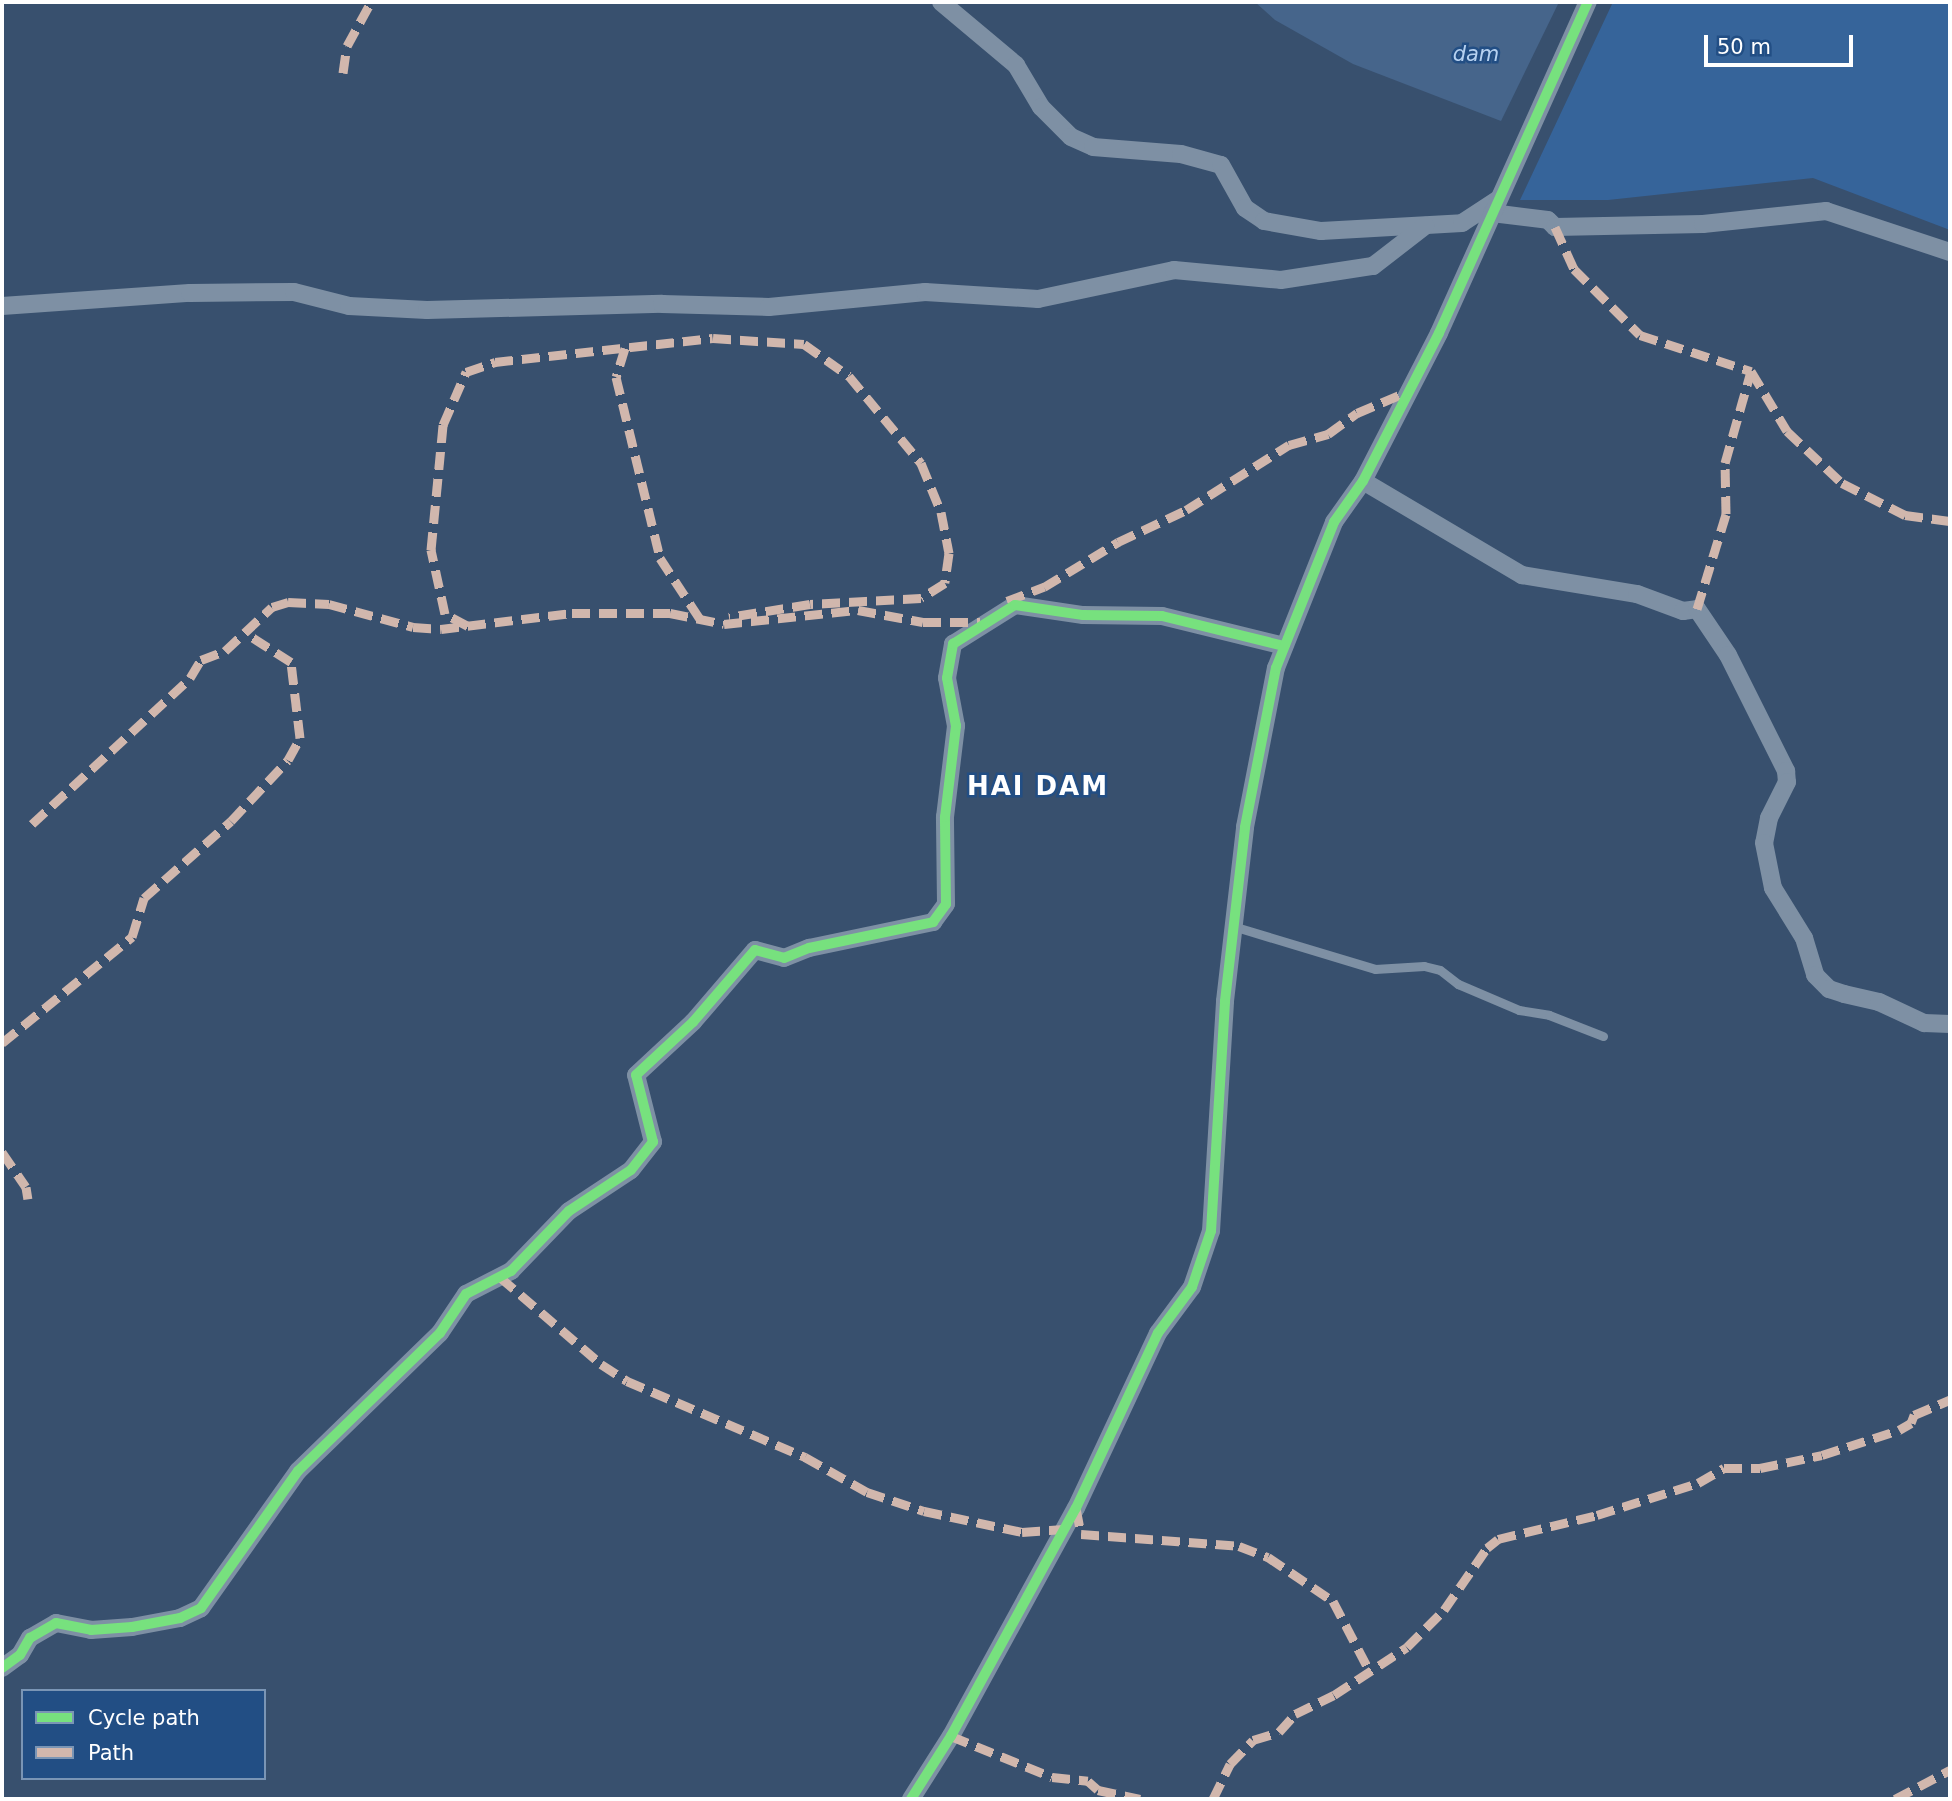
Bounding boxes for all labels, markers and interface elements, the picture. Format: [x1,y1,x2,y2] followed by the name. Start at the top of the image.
[1707,21,1856,65] scale bar
[1717,35,1771,59] text: 50 m
[1453,41,1499,67] water label: dam
[968,771,1108,803] district label: HAI DAM
[21,1689,266,1780] legend
[88,1706,200,1730] text: Cycle path
[88,1741,134,1765] text: Path

